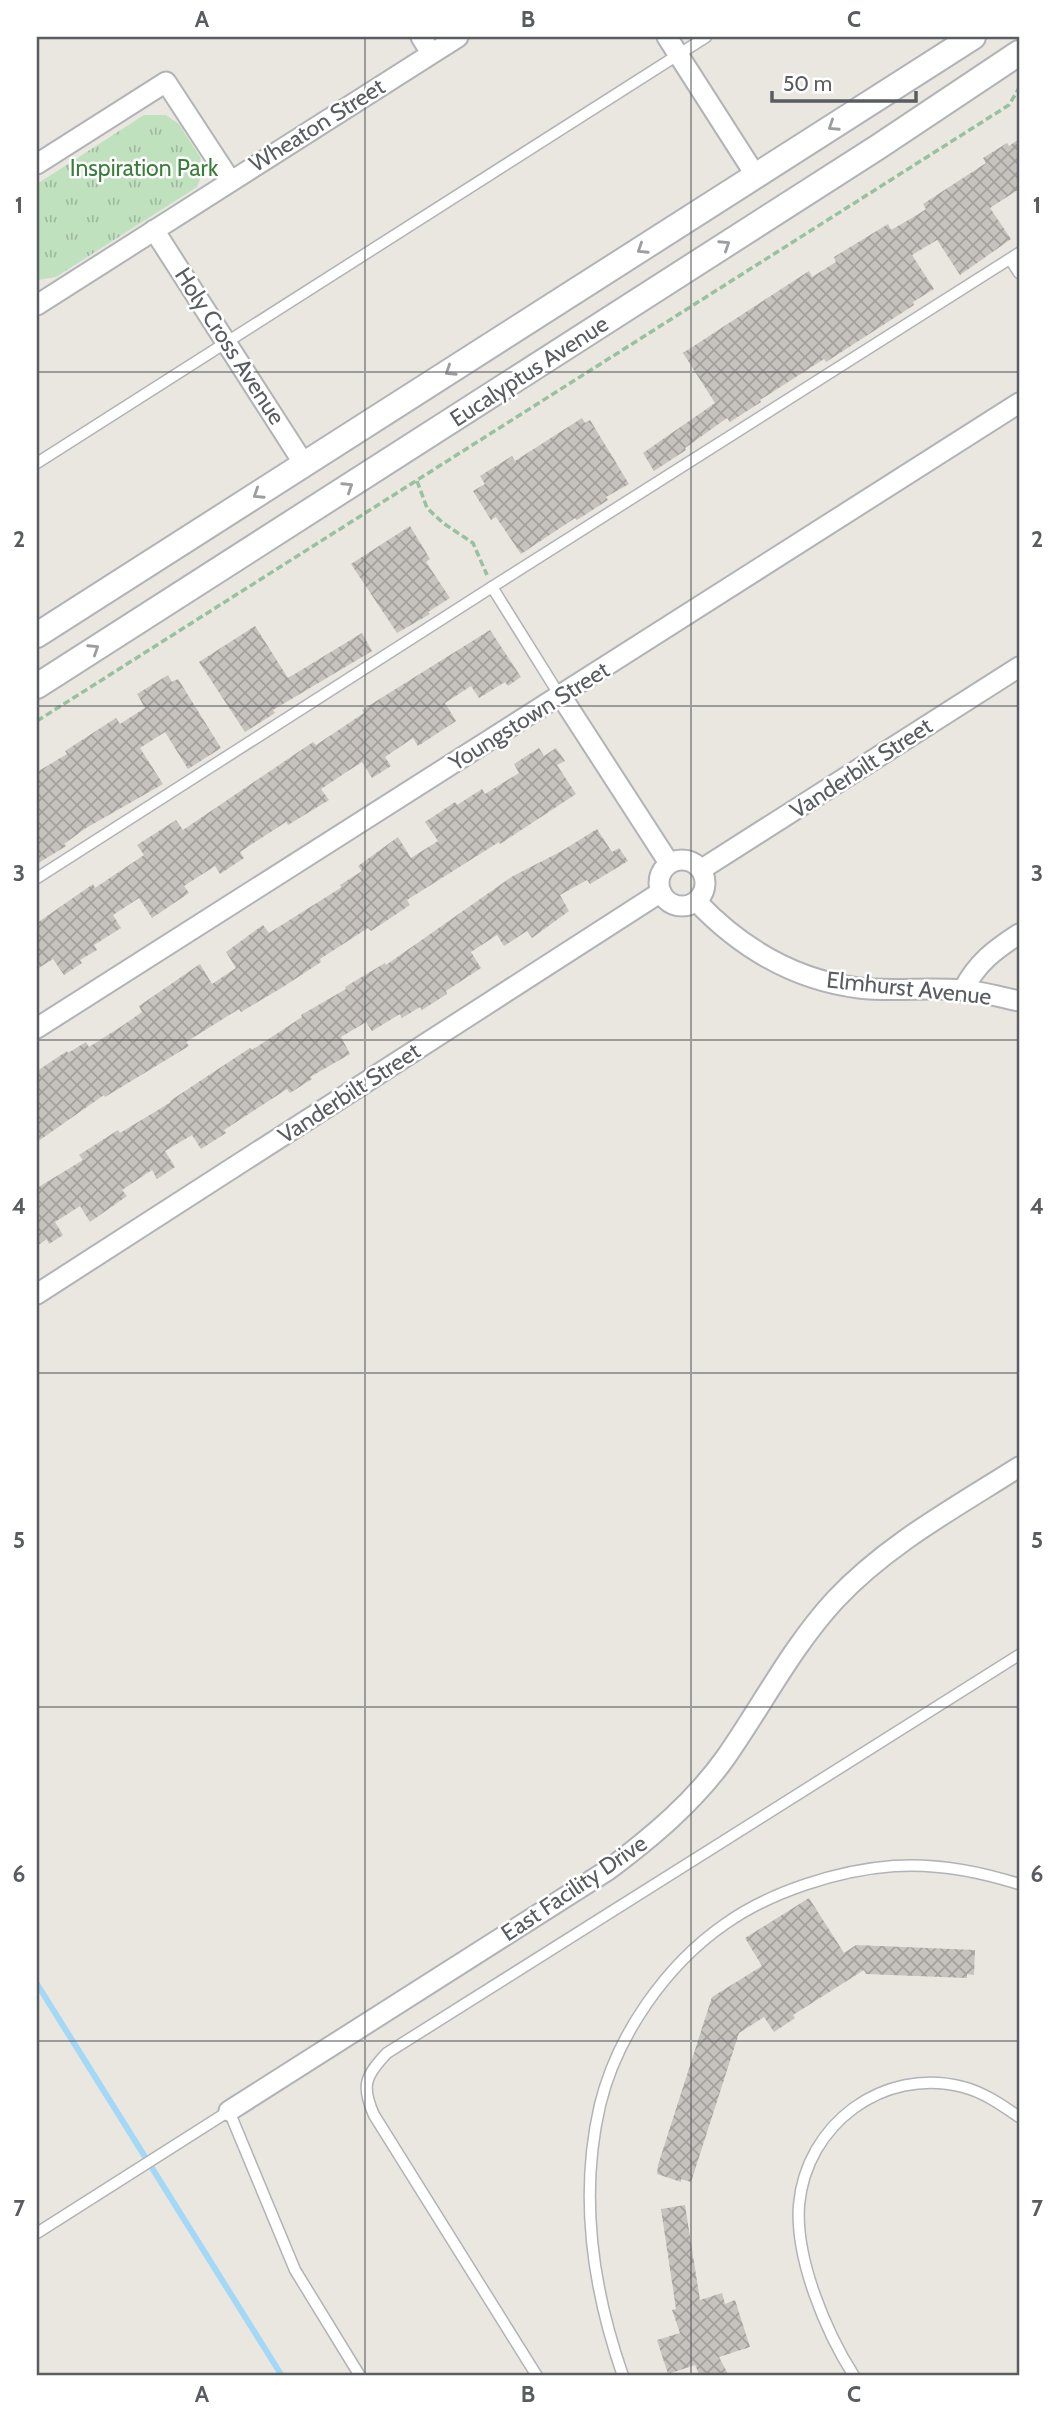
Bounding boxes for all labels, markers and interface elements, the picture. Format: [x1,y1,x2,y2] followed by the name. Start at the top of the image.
[195,5,210,33] text: A
[521,5,535,33] text: B
[847,5,861,33] text: C
[772,60,916,104] scale bar
[783,71,832,96] text: 50 m
[244,72,390,178] street label: Wheaton Street
[828,118,841,131] one-way arrow
[70,154,219,182] park label: Inspiration Park
[15,191,23,219] text: 1
[1033,191,1041,219] text: 1
[636,240,649,253] one-way arrow
[717,240,730,253] one-way arrow
[169,262,291,430] street label: Holy Cross Avenue
[445,309,613,433] street label: Eucalyptus Avenue
[444,363,457,376] one-way arrow
[340,482,353,495] one-way arrow
[253,485,266,498] one-way arrow
[13,525,25,553] text: 2
[1031,525,1043,553] text: 2
[87,645,100,658] one-way arrow
[443,655,614,777] street label: Youngstown Street
[785,712,938,824] street label: Vanderbilt Street
[13,859,25,887] text: 3
[1031,859,1043,887] text: 3
[825,965,993,1011] street label: Elmhurst Avenue
[273,1037,426,1149] street label: Vanderbilt Street
[12,1192,26,1220] text: 4
[1030,1192,1044,1220] text: 4
[13,1526,25,1554] text: 5
[1031,1526,1043,1554] text: 5
[496,1829,652,1947] street label: East Facility Drive
[13,1860,25,1888] text: 6
[1031,1860,1043,1888] text: 6
[13,2194,25,2222] text: 7
[1031,2194,1043,2222] text: 7
[195,2380,210,2408] text: A
[521,2380,535,2408] text: B
[847,2380,861,2408] text: C

